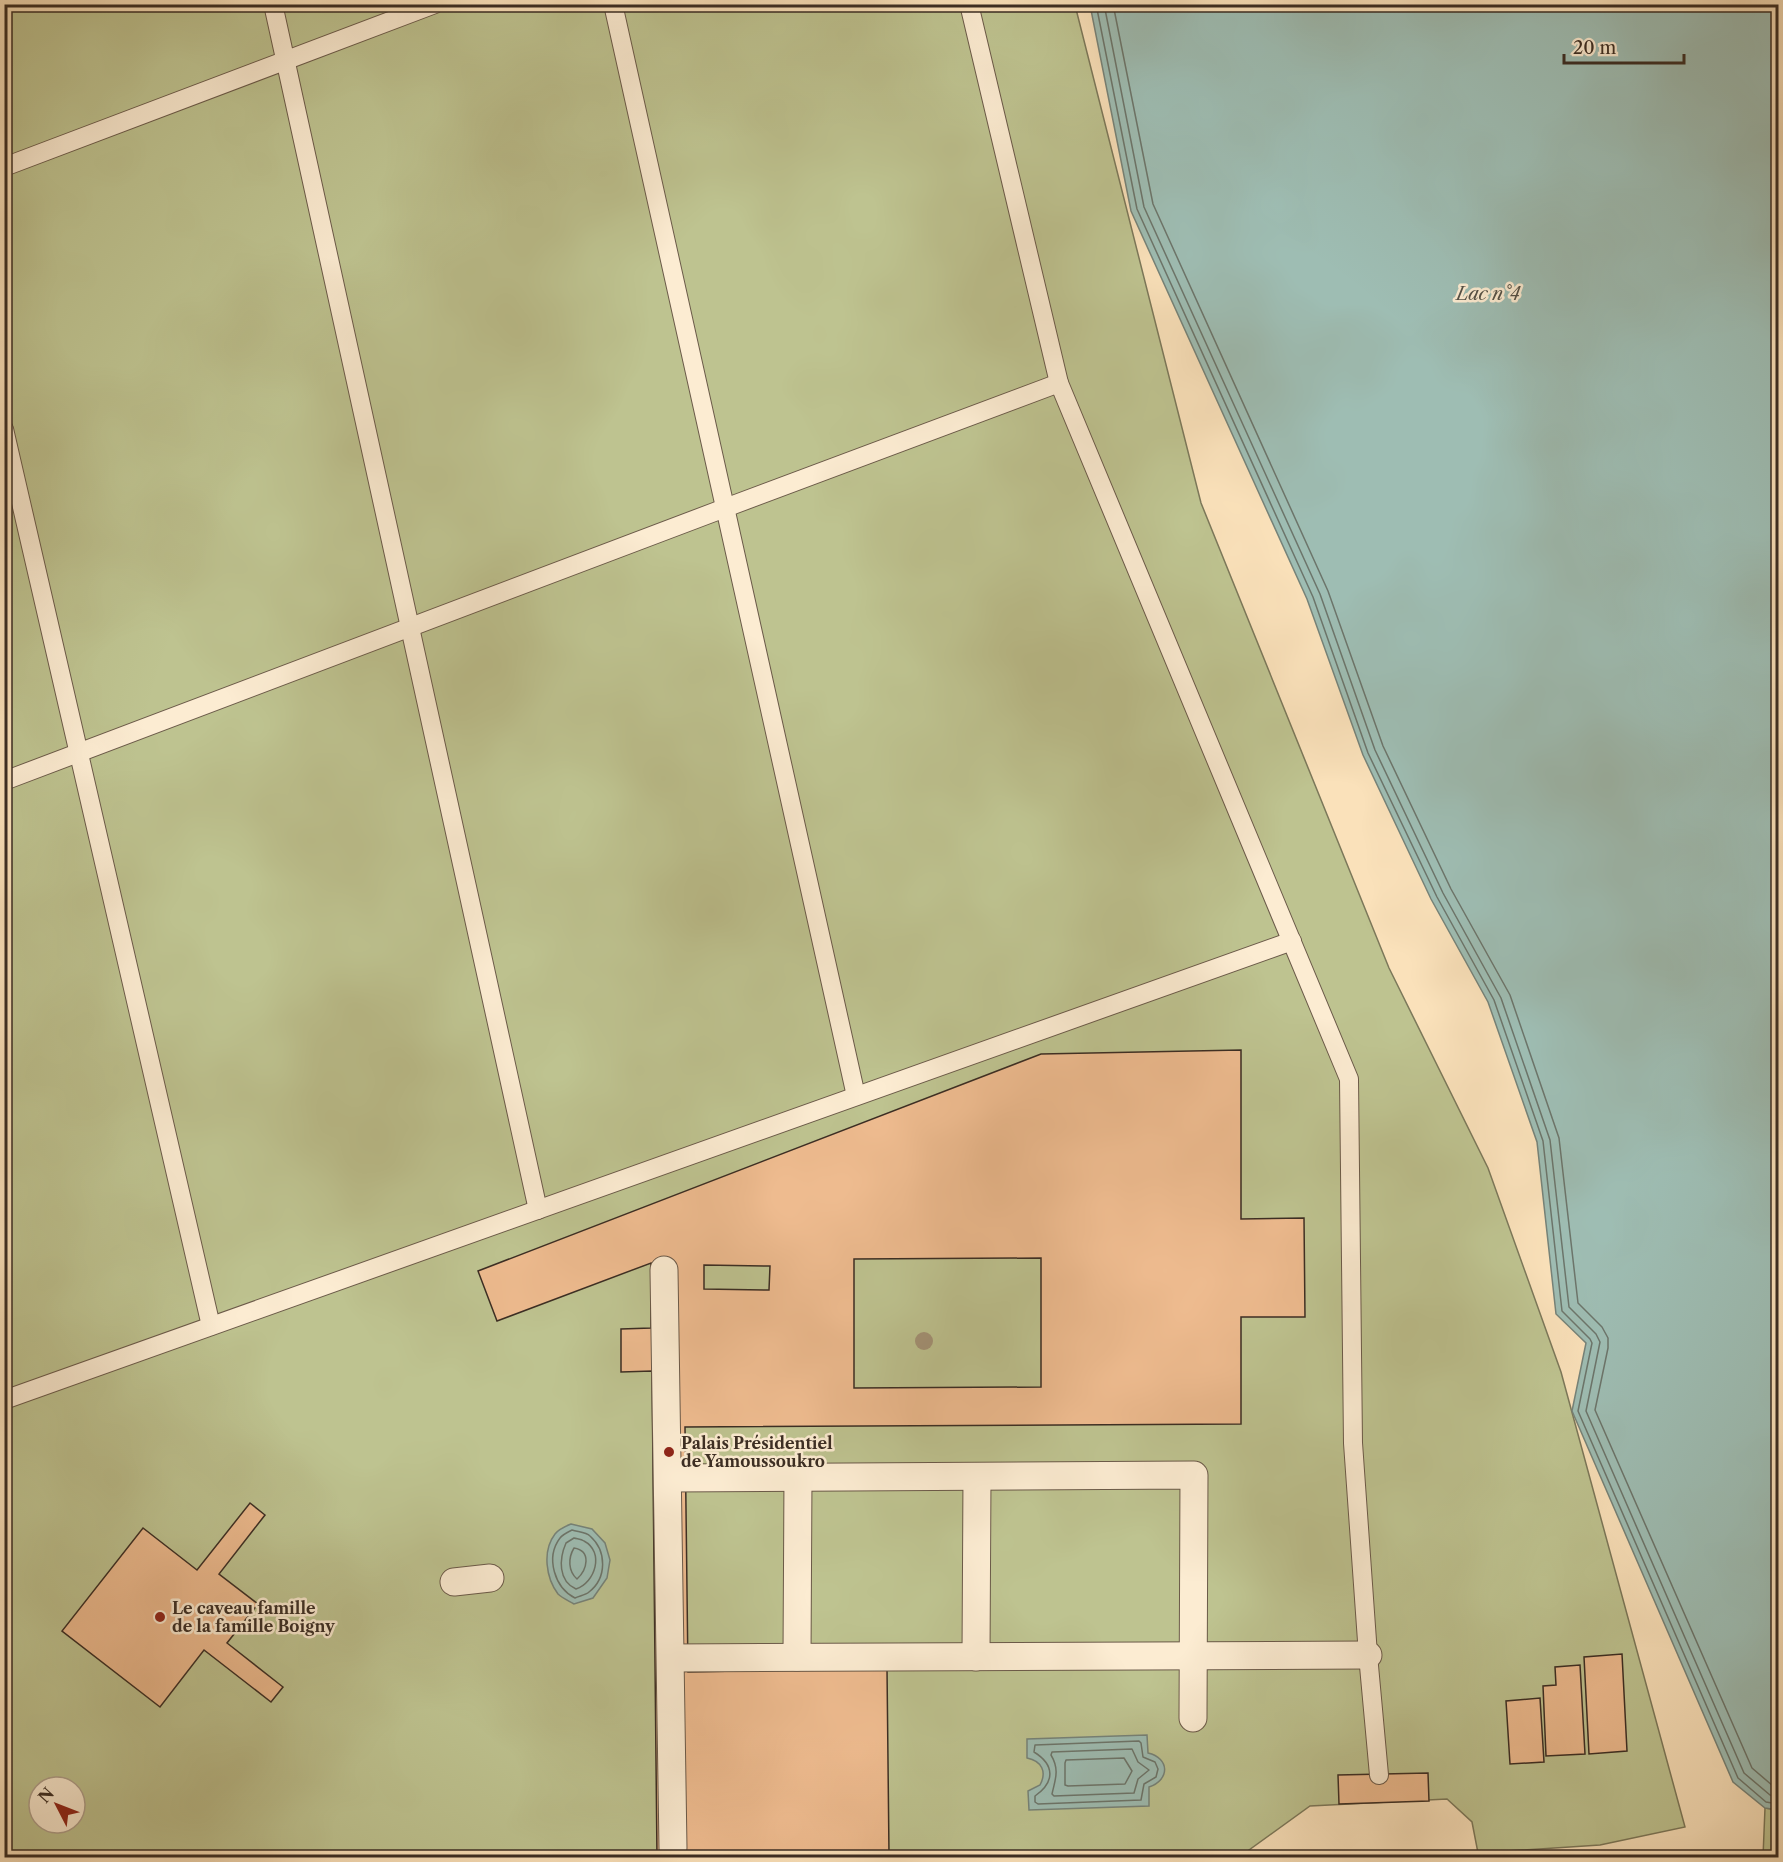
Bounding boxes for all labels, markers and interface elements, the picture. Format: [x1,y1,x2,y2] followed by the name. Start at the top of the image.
[1564,27,1684,65] scale bar
[1573,37,1617,59] text: 20 m
[1454,283,1521,305] water label: Lac n°4
[681,1433,833,1471] place label: Palais Présidentiel de Yamoussoukro
[662,1445,676,1459] marker: Palais Présidentiel de Yamoussoukro
[172,1598,336,1636] place label: Le caveau famille de la famille Boigny
[153,1610,167,1624] marker: Le caveau famille de la famille Boigny
[27,1775,87,1835] north arrow
[34,1783,58,1807] text: N

